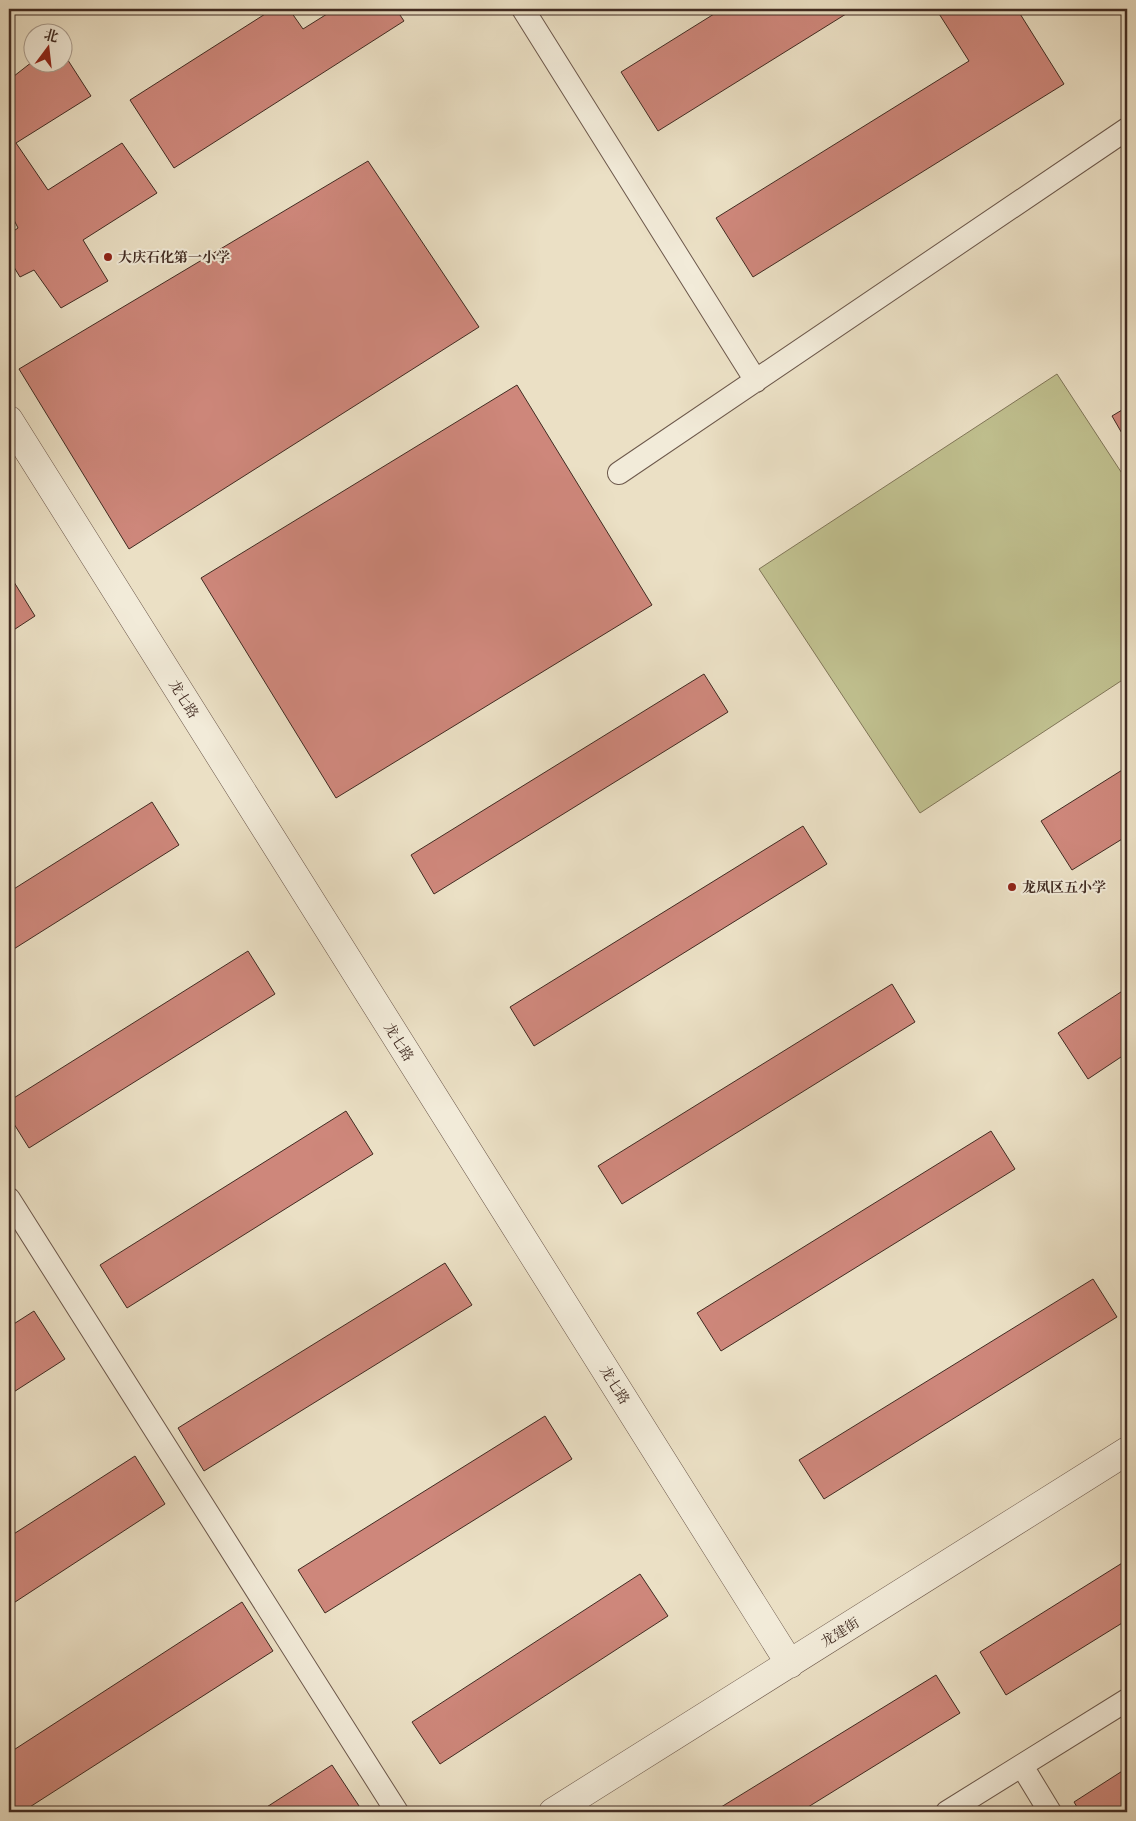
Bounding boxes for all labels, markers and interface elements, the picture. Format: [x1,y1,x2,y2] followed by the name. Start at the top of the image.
[22,22,72,72] north arrow
[42,25,60,46] text: 北
[118,248,230,266] place label: 大庆石化第一小学
[102,251,114,263] marker: 大庆石化第一小学
[165,676,203,722] street label: 龙七路
[1022,878,1106,896] place label: 龙凤区五小学
[1006,881,1018,893] marker: 龙凤区五小学
[380,1019,418,1065] street label: 龙七路
[596,1362,634,1408] street label: 龙七路
[817,1613,863,1651] street label: 龙建街

